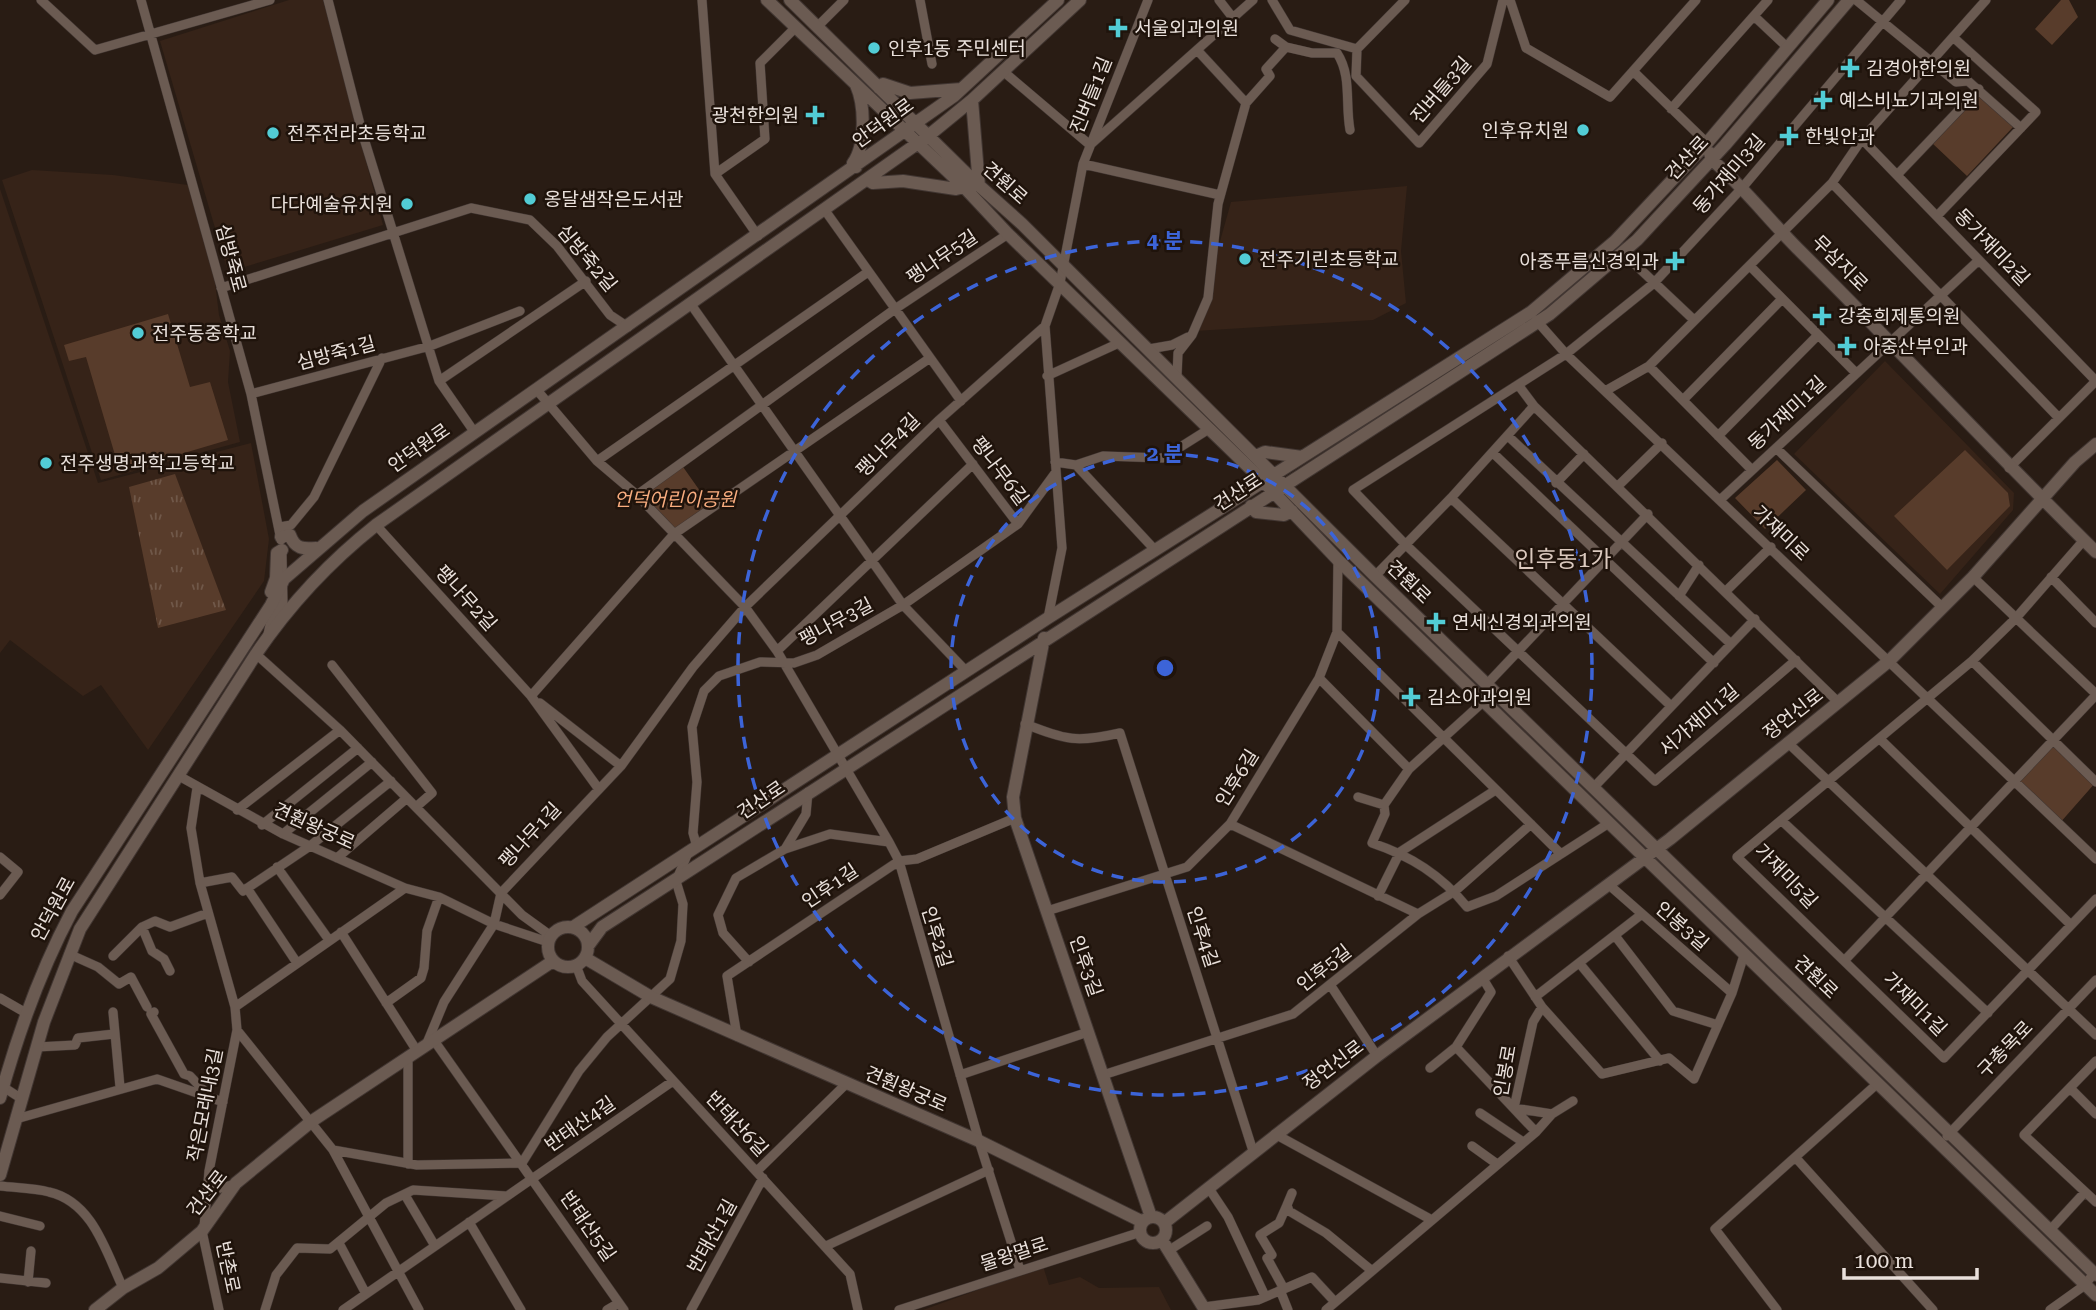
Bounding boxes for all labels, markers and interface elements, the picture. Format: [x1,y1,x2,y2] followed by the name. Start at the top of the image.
[1134,17,1239,40] place label: 서울외과의원
[1108,18,1128,38] marker: 서울외과의원
[888,37,1026,60] place label: 인후1동 주민센터
[866,40,882,56] marker: 인후1동 주민센터
[1406,52,1476,128] street label: 진버들3길
[1065,53,1117,137] street label: 진버들1길
[1866,57,1971,80] place label: 김경아한의원
[1840,58,1860,78] marker: 김경아한의원
[1839,89,1979,112] place label: 예스비뇨기과의원
[1813,90,1833,110] marker: 예스비뇨기과의원
[848,93,918,153] street label: 안덕원로
[712,104,799,127] place label: 광천한의원
[805,105,825,125] marker: 광천한의원
[1482,119,1569,142] place label: 인후유치원
[287,122,427,145] place label: 전주전라초등학교
[1575,122,1591,138] marker: 인후유치원
[265,125,281,141] marker: 전주전라초등학교
[1805,125,1875,148] place label: 한빛안과
[1779,126,1799,146] marker: 한빛안과
[1688,129,1770,219] street label: 동가재미3길
[1661,131,1713,185] street label: 건산로
[978,157,1032,209] street label: 견훤로
[544,188,684,211] place label: 옹달샘작은도서관
[522,191,538,207] marker: 옹달샘작은도서관
[271,193,393,216] place label: 다다예술유치원
[399,196,415,212] marker: 다다예술유치원
[1950,204,2034,290] street label: 동가재미2길
[552,220,622,296] street label: 심방죽2길
[211,221,251,295] street label: 심방죽로
[902,225,982,289] street label: 팽나무5길
[1147,229,1183,253] text: 4 분
[1807,230,1873,296] street label: 무삼지로
[1259,248,1399,271] place label: 전주기린초등학교
[1519,250,1659,273] place label: 아중푸름신경외과
[1237,251,1253,267] marker: 전주기린초등학교
[1665,251,1685,271] marker: 아중푸름신경외과
[1838,305,1960,328] place label: 강충희제통의원
[1812,306,1832,326] marker: 강충희제통의원
[152,322,257,345] place label: 전주동중학교
[130,325,146,341] marker: 전주동중학교
[294,331,378,375] street label: 심방죽1길
[1863,335,1968,358] place label: 아중산부인과
[1837,336,1857,356] marker: 아중산부인과
[1743,371,1831,455] street label: 동가재미1길
[851,408,925,482] street label: 팽나무4길
[384,419,454,477] street label: 안덕원로
[967,432,1033,510] street label: 팽나무6길
[1147,442,1183,466] text: 2 분
[60,452,235,475] place label: 전주생명과학고등학교
[38,455,54,471] marker: 전주생명과학고등학교
[1210,468,1266,516] street label: 건산로
[614,488,738,511] park label: 언덕어린이공원
[1748,500,1814,566] street label: 가재미로
[1514,546,1612,573] district label: 인후동1가
[1382,556,1436,608] street label: 견훤로
[431,560,501,636] street label: 팽나무2길
[795,593,877,651] street label: 팽나무3길
[1452,611,1592,634] place label: 연세신경외과의원
[1426,612,1446,632] marker: 연세신경외과의원
[1153,656,1177,680] centre of rings
[1654,679,1744,761] street label: 서가재미1길
[1758,683,1828,745] street label: 정언신로
[1427,686,1532,709] place label: 김소아과의원
[1401,687,1421,707] marker: 김소아과의원
[1211,745,1263,811] street label: 인후6길
[733,776,789,824] street label: 건산로
[269,798,359,854] street label: 견훤왕궁로
[494,798,566,872] street label: 팽나무1길
[1750,839,1822,913] street label: 가재미5길
[797,859,863,913] street label: 인후1길
[26,873,80,945] street label: 안덕원로
[1651,897,1713,955] street label: 인봉3길
[917,903,957,971] street label: 인후2길
[1182,903,1224,971] street label: 인후4길
[1065,932,1107,1000] street label: 인후3길
[1292,940,1356,996] street label: 인후5길
[1789,951,1843,1003] street label: 견훤로
[1878,967,1952,1041] street label: 가재미1길
[1972,1016,2038,1082] street label: 구총목로
[1298,1035,1368,1095] street label: 정언신로
[1489,1043,1521,1099] street label: 인봉로
[183,1046,227,1164] street label: 작은모래내3길
[861,1061,951,1117] street label: 견훤왕궁로
[701,1087,773,1161] street label: 반태산6길
[540,1091,620,1157] street label: 반태산4길
[182,1165,232,1221] street label: 건산로
[555,1186,621,1266] street label: 반태산5길
[682,1195,742,1277] street label: 반태산1길
[977,1232,1051,1276] street label: 물왕멀로
[1844,1236,1977,1280] scale bar
[211,1239,245,1295] street label: 반촌로
[1854,1249,1914,1273] text: 100 m

